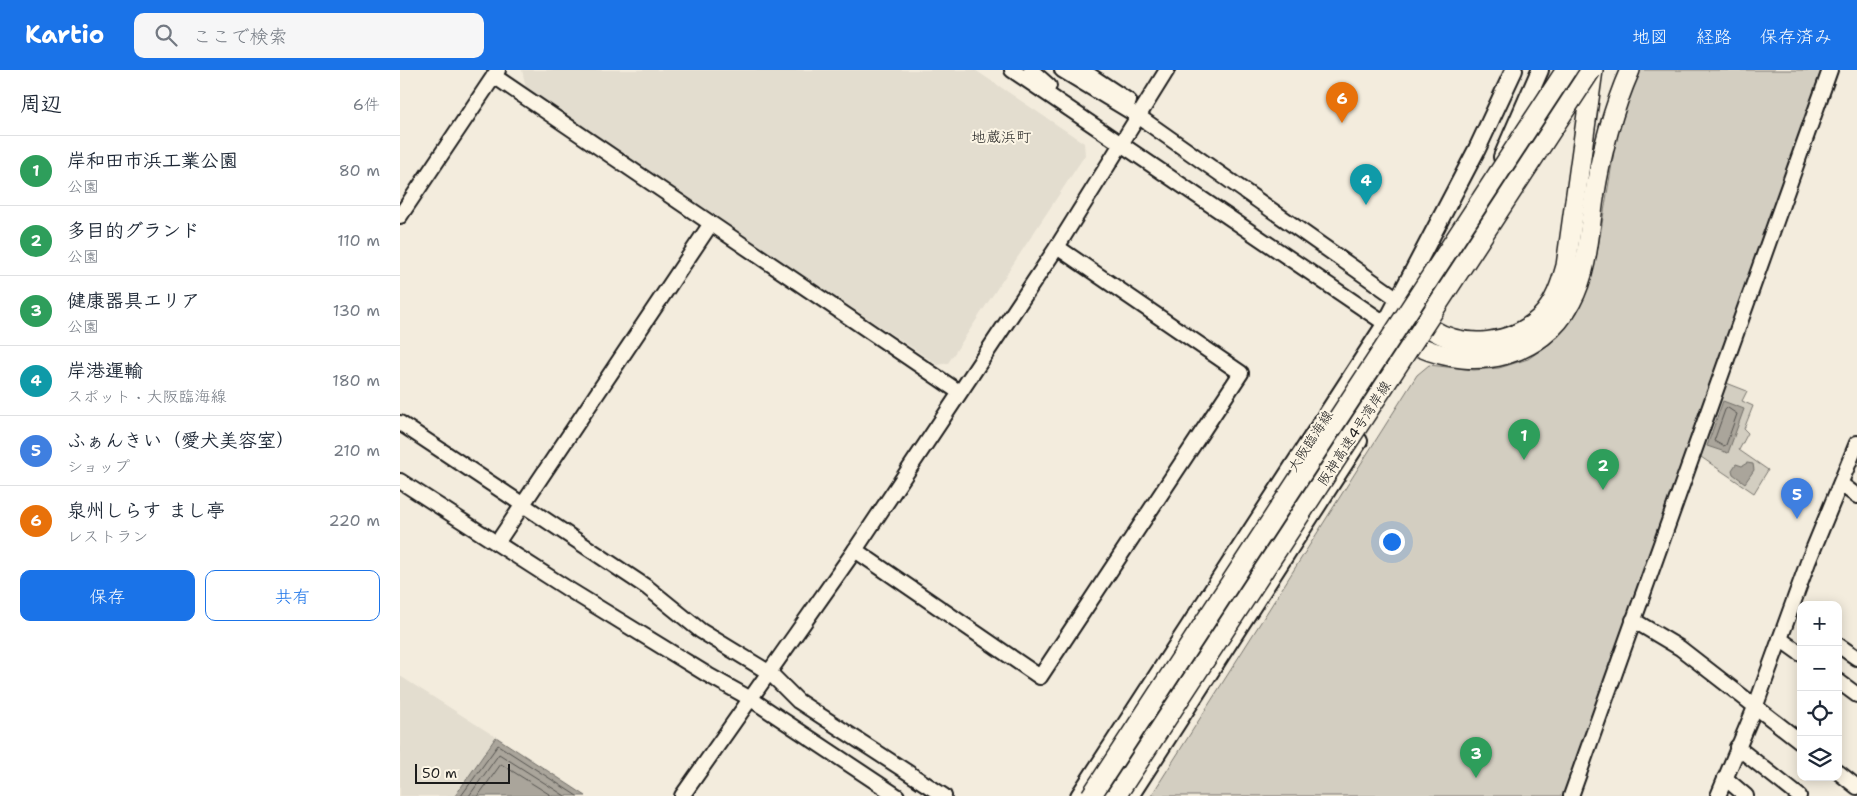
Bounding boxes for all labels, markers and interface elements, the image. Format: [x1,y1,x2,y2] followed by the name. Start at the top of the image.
[134,13,484,58] search box
[25,19,104,51] text: Kartio
[152,21,180,49] icon: search
[192,24,287,49] text: ここで検索
[1632,25,1668,49] text: 地図
[1696,25,1732,49] text: 経路
[1760,25,1832,49] text: 保存済み
[1326,82,1358,123] pin: 6
[20,90,62,118] text: 周辺
[353,94,380,115] text: 6件
[971,127,1032,147] district label: 地蔵浜町
[67,148,238,173] text: 岸和田市浜工業公園
[32,160,40,181] text: 1
[339,160,380,181] text: 80 m
[1350,164,1382,205] pin: 4
[67,176,99,197] text: 公園
[67,218,200,243] text: 多目的グランド
[30,230,42,251] text: 2
[337,230,380,251] text: 110 m
[67,246,99,267] text: 公園
[67,288,200,313] text: 健康器具エリア
[30,300,42,321] text: 3
[333,300,380,321] text: 130 m
[67,316,99,337] text: 公園
[67,358,143,383] text: 岸港運輸
[30,370,42,391] text: 4
[332,370,380,391] text: 180 m
[1313,377,1395,489] street label: 阪神高速4号湾岸線
[67,386,226,407] text: スポット · 大阪臨海線
[1283,407,1337,475] street label: 大阪臨海線
[1508,419,1540,460] pin: 1
[67,428,295,453] text: ふぁんきい（愛犬美容室）
[31,440,41,461] text: 5
[333,440,380,461] text: 210 m
[1587,449,1619,490] pin: 2
[67,456,130,477] text: ショップ
[1781,478,1813,519] pin: 5
[67,498,225,523] text: 泉州しらす まし亭
[30,510,42,531] text: 6
[328,510,380,531] text: 220 m
[67,526,148,547] text: レストラン
[1379,529,1405,555] your location
[20,570,195,621] button: 保存
[205,570,380,621] button: 共有
[1797,601,1842,781] map controls
[1797,601,1842,646] button: +
[1797,646,1842,691] button: −
[1797,691,1842,736] button: locate
[1797,736,1842,781] button: layers
[1460,737,1492,778] pin: 3
[415,761,510,784] scale bar
[422,764,457,782] text: 50 m

